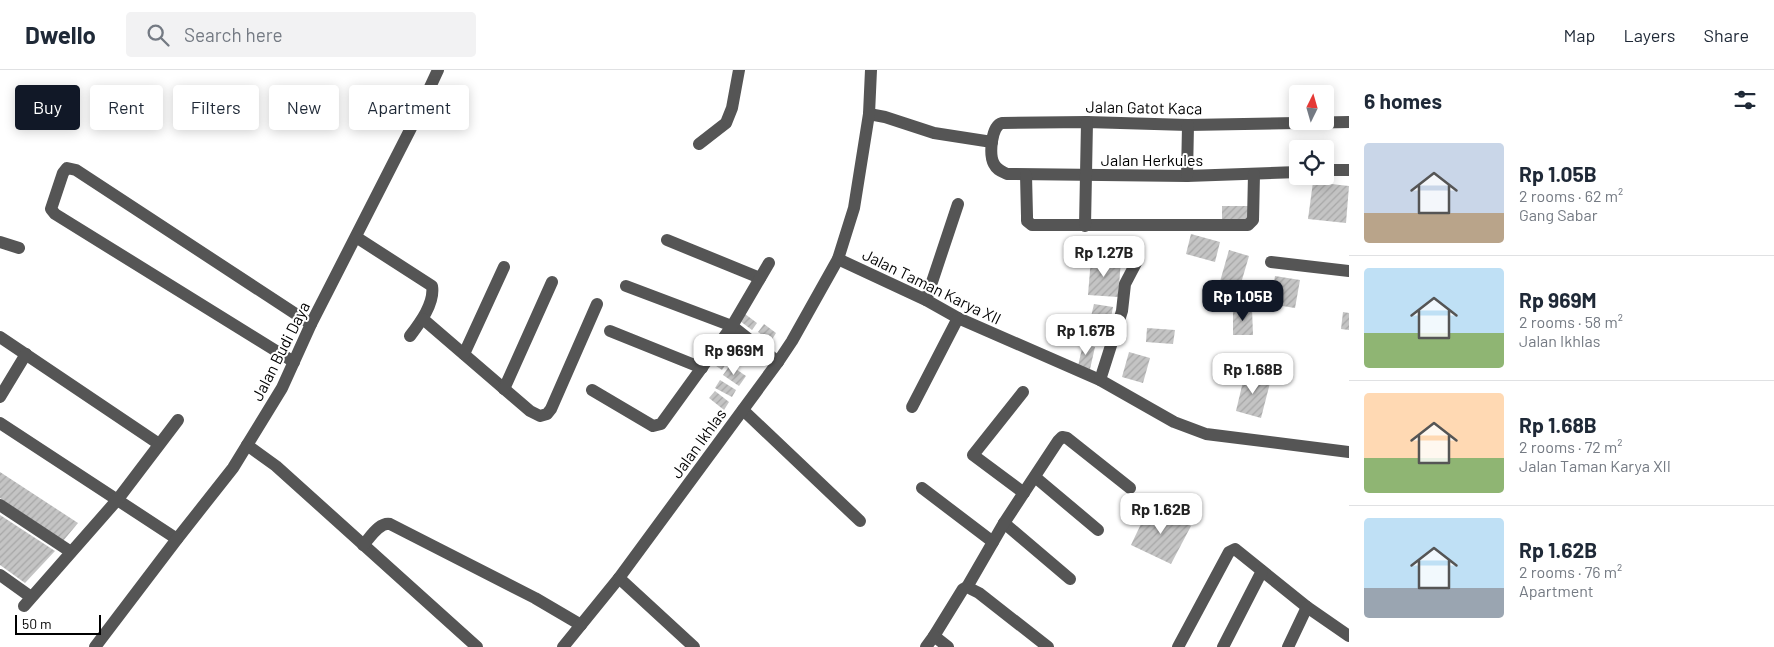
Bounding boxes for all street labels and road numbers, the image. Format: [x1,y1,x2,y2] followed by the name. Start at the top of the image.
[1086,96,1202,118] street label: Jalan Gatot Kaca
[1101,150,1203,169] street label: Jalan Herkules
[860,244,1004,328] street label: Jalan Taman Karya XII
[247,298,313,404] street label: Jalan Budi Daya
[666,404,730,482] street label: Jalan Ikhlas

